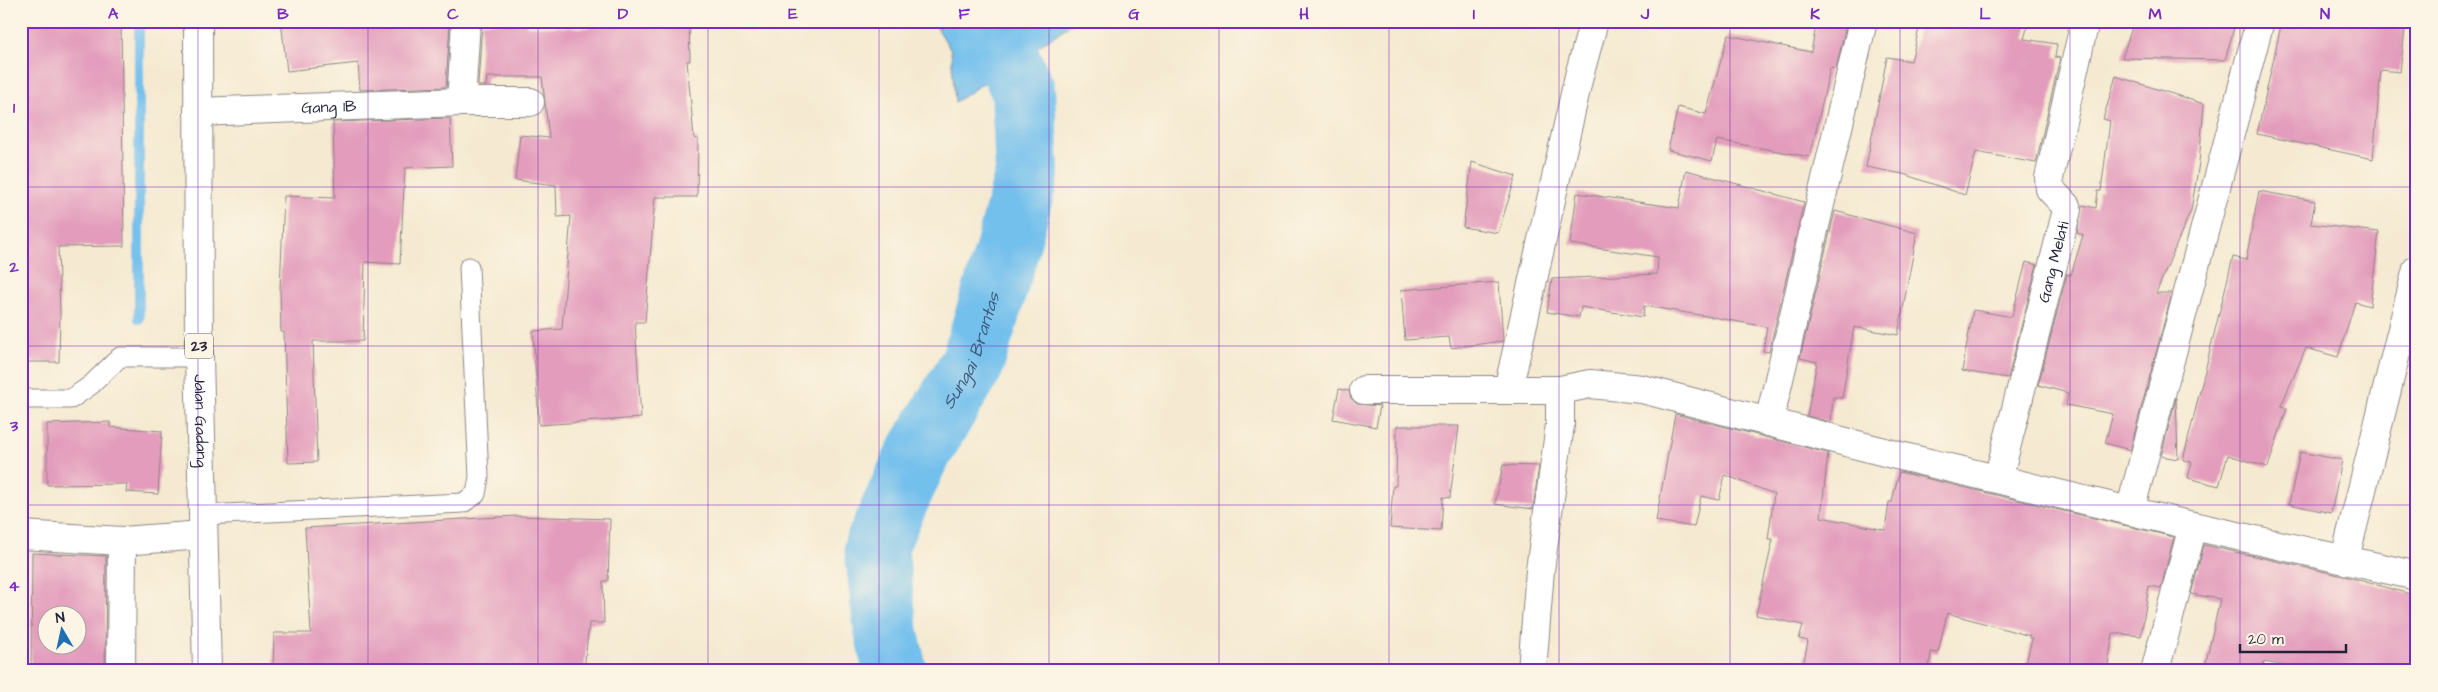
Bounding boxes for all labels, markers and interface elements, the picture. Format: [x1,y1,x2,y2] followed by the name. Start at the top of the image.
[108,3,119,25] text: A
[277,3,289,25] text: B
[447,3,459,25] text: C
[618,3,629,25] text: D
[788,3,798,25] text: E
[958,3,970,25] text: F
[1128,3,1140,25] text: G
[1299,3,1309,25] text: H
[1473,3,1475,25] text: I
[1640,3,1650,25] text: J
[1810,3,1820,25] text: K
[1979,3,1991,25] text: L
[2148,3,2162,25] text: M
[2320,3,2330,25] text: N
[301,95,358,119] street label: Gang 1B
[13,97,16,119] text: 1
[2033,218,2075,305] street label: Gang Melati
[8,256,19,278] text: 2
[936,288,1006,413] water label: Sungai Brantas
[185,334,213,358] road number: 23
[188,374,213,468] street label: Jalan Gadang
[9,415,19,437] text: 3
[9,575,20,597] text: 4
[38,604,88,654] north arrow
[54,608,66,629] text: N
[2240,622,2347,654] scale bar
[2248,629,2284,650] text: 20 m

